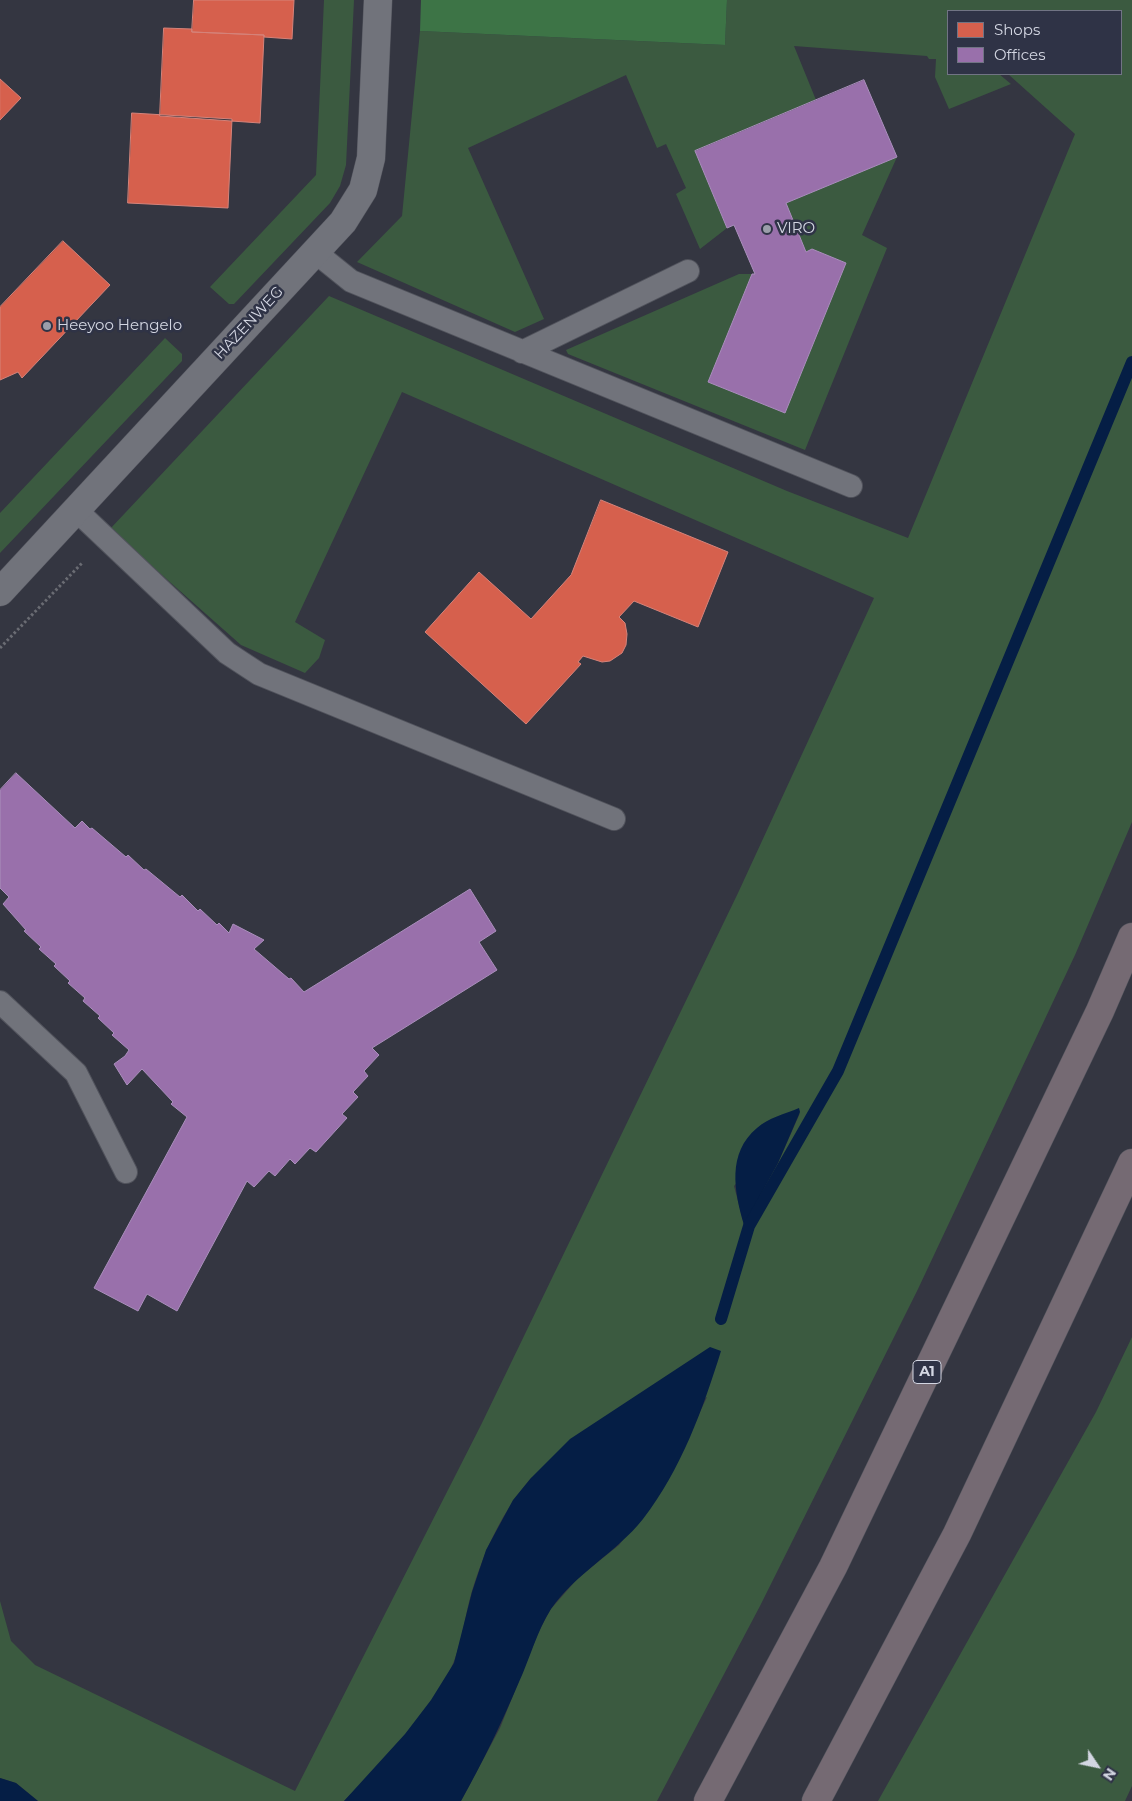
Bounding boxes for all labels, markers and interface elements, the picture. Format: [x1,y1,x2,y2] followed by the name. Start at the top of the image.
[947,10,1122,75] legend
[994,20,1040,39] text: Shops
[994,45,1046,64] text: Offices
[777,220,815,238] place label: VIRO
[761,223,773,235] marker: VIRO
[211,283,287,363] street label: HAZENWEG
[57,317,182,335] place label: Heeyoo Hengelo
[41,320,53,332] marker: Heeyoo Hengelo
[913,1360,941,1384] road number: A1
[1072,1741,1122,1791] north arrow
[1099,1765,1120,1784] text: N

